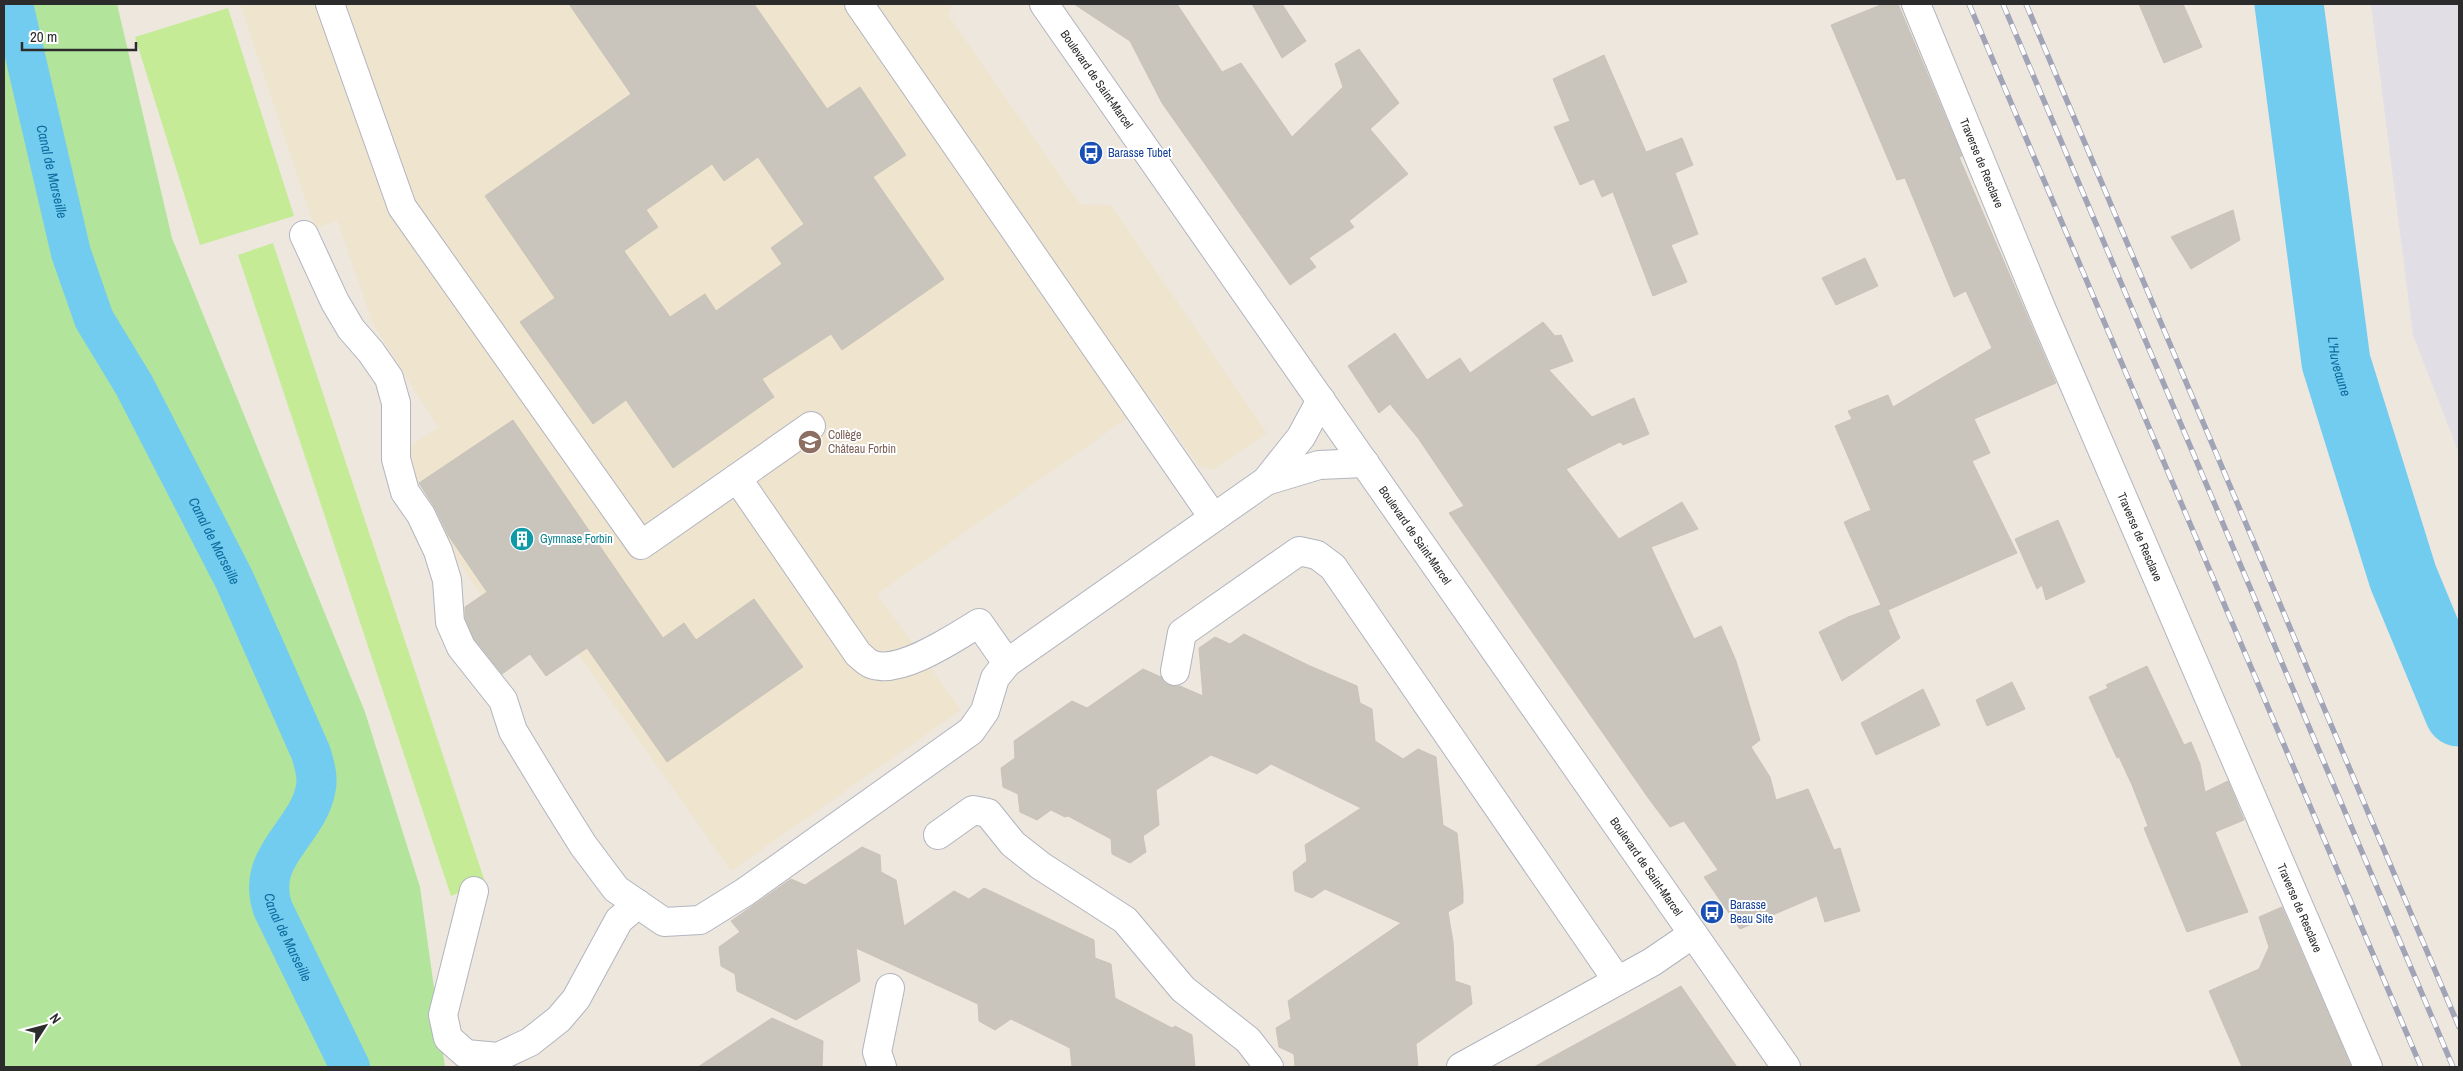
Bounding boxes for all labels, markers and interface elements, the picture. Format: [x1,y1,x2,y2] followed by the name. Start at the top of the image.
[22,20,136,52] scale bar
[30,26,57,47] text: 20 m
[1057,27,1137,132] street label: Boulevard de Saint-Marcel
[1956,116,2007,210] street label: Traverse de Resclave
[32,123,72,220] water label: Canal de Marseille
[1078,140,1104,166] bus stop icon: Barasse Tubet
[1108,145,1171,161] place label: Barasse Tubet
[2324,335,2355,398] water label: L'Huveaune
[828,427,896,457] place label: Collège Château Forbin
[797,429,823,455] school or university icon: Collège Château Forbin
[1375,483,1455,588] street label: Boulevard de Saint-Marcel
[2113,490,2166,584] street label: Traverse de Resclave
[184,494,244,587] water label: Canal de Marseille
[509,526,535,552] building icon: Gymnase Forbin
[540,531,613,547] place label: Gymnase Forbin
[1606,814,1686,919] street label: Boulevard de Saint-Marcel
[2273,861,2326,955] street label: Traverse de Resclave
[260,892,316,984] water label: Canal de Marseille
[1730,897,1773,927] place label: Barasse Beau Site
[1699,899,1725,925] bus stop icon: Barasse Beau Site
[20,1001,70,1051] north arrow
[46,1010,65,1027] text: N

